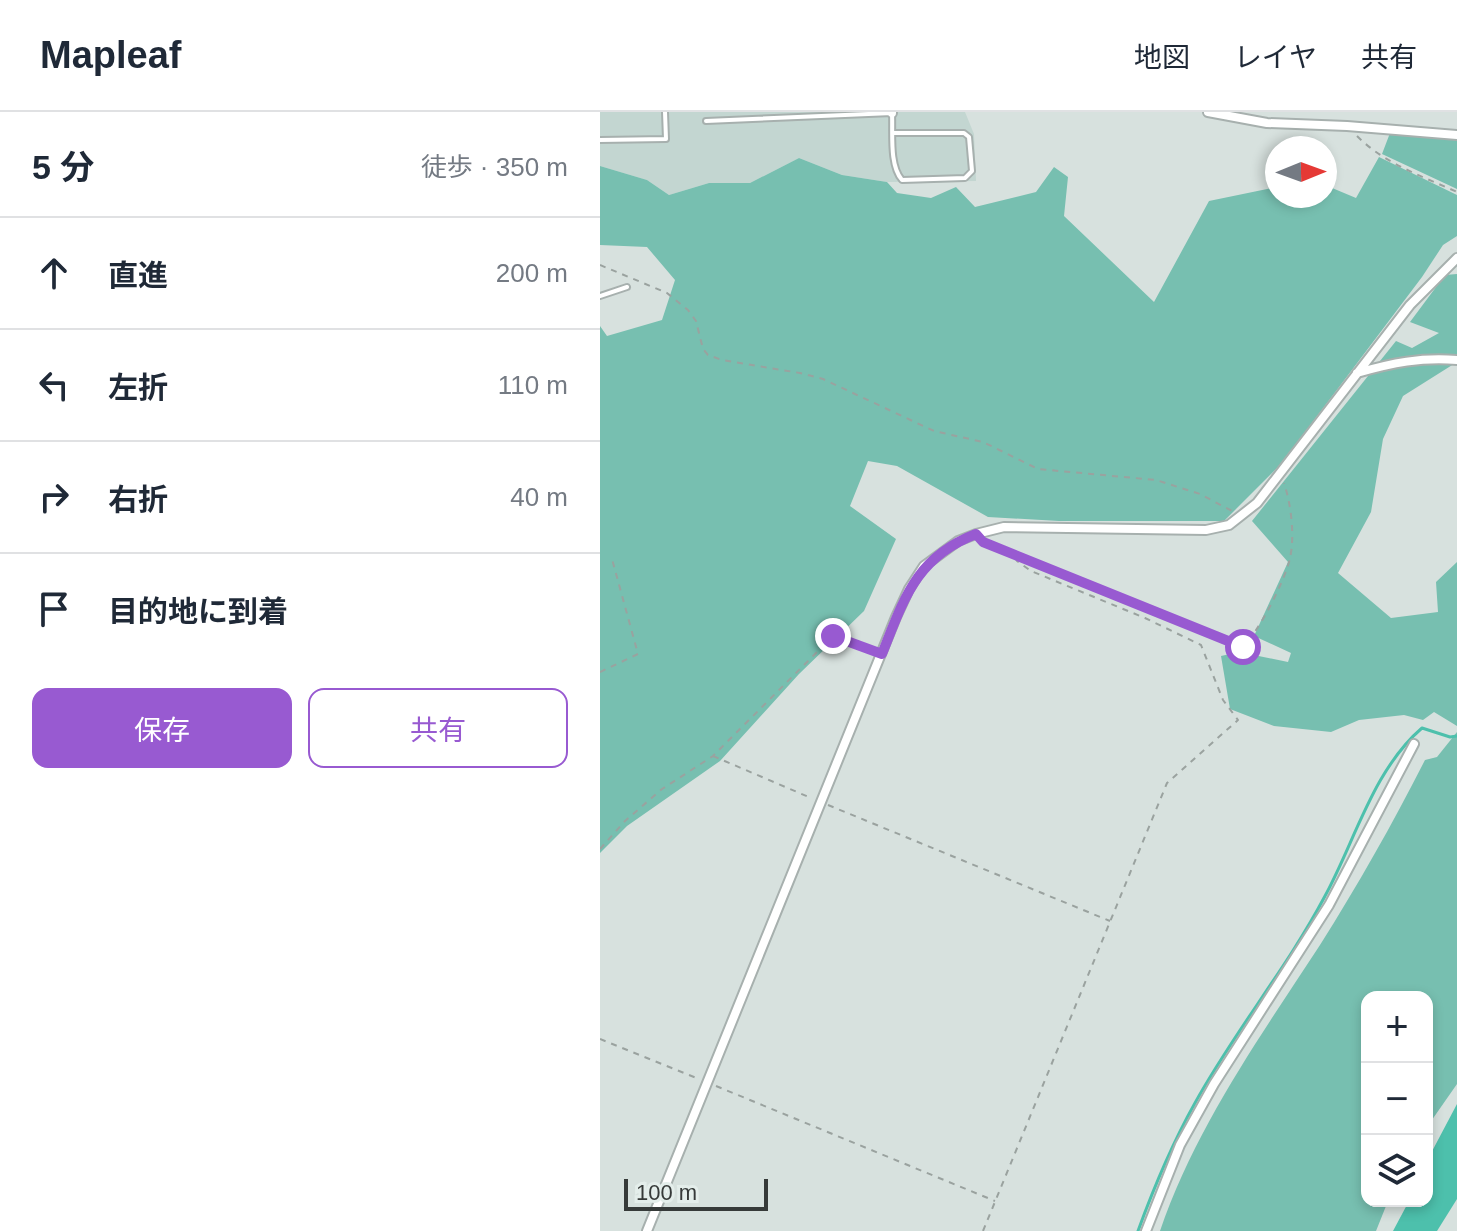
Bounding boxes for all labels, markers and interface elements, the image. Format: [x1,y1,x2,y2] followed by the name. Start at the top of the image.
[40,34,181,76] text: Mapleaf
[1134,42,1190,73] text: 地図
[1234,42,1317,73] text: レイヤ
[1361,42,1417,73] text: 共有
[1265,136,1337,208] north arrow
[32,148,94,186] text: 5 分
[421,152,568,182] text: 徒歩 · 350 m
[32,251,76,295] icon: ahead
[496,258,568,288] text: 200 m
[108,259,168,292] text: 直進
[32,363,76,407] icon: left
[498,370,568,400] text: 110 m
[108,371,168,404] text: 左折
[32,475,76,519] icon: right
[510,482,568,512] text: 40 m
[108,483,168,516] text: 右折
[32,587,76,631] icon: arrive
[108,595,288,628] text: 目的地に到着
[815,618,851,654] route end
[1225,629,1261,665] route start
[32,688,292,768] button: 保存
[308,688,568,768] button: 共有
[1361,991,1433,1207] map controls
[1361,991,1433,1063] button: +
[1361,1063,1433,1135] button: −
[1361,1135,1433,1207] button: layers
[624,1175,768,1211] scale bar
[636,1180,697,1205] text: 100 m

